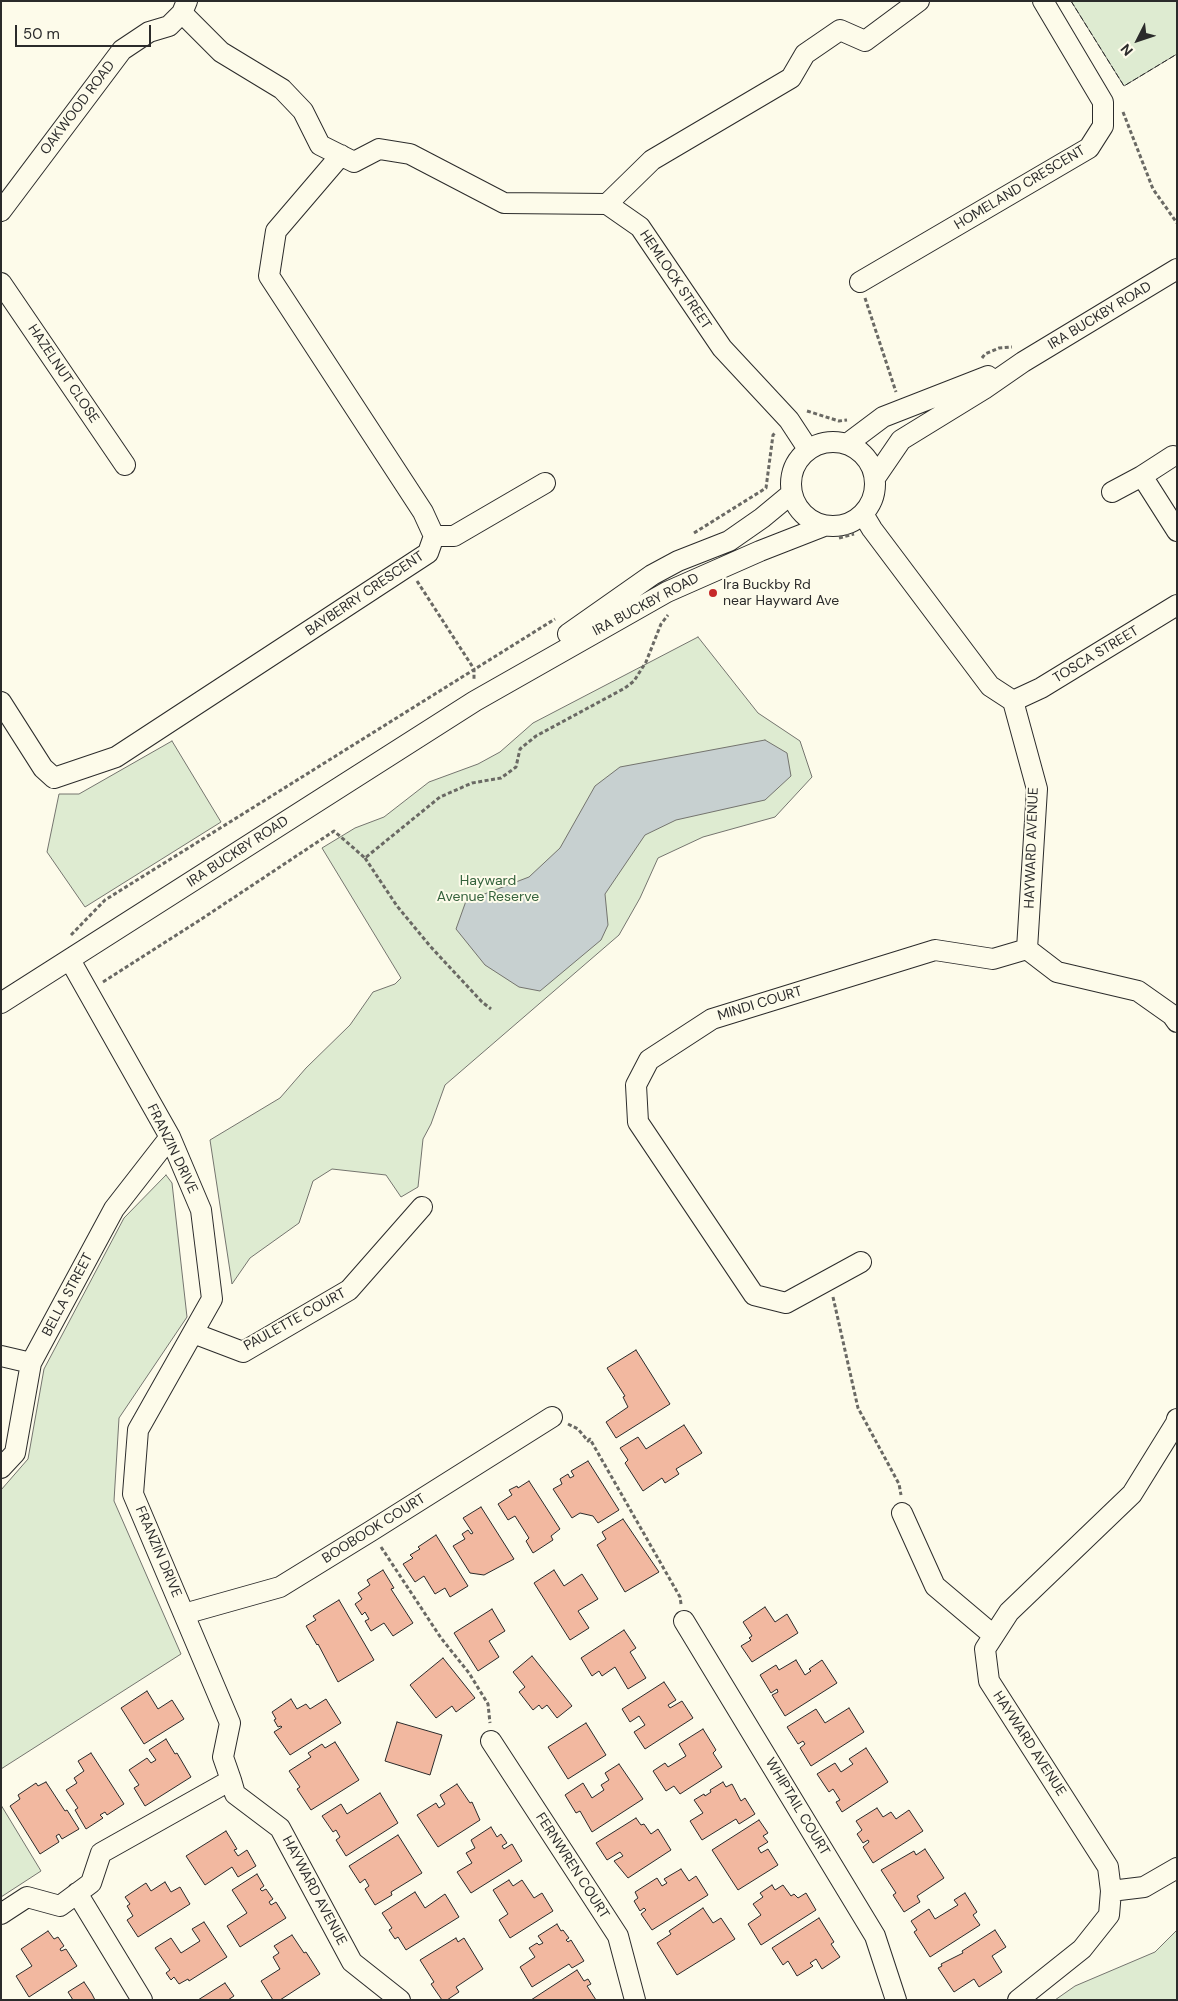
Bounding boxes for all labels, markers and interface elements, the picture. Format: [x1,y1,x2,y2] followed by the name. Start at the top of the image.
[18,15,154,47] scale bar
[1113,15,1163,65] north arrow
[23,24,60,44] text: 50 m
[1117,40,1137,60] text: N
[37,58,119,158] street label: OAKWOOD ROAD
[952,142,1088,234] street label: HOMELAND CRESCENT
[636,227,714,333] street label: HEMLOCK STREET
[1045,278,1155,354] street label: IRA BUCKBY ROAD
[24,321,102,427] street label: HAZELNUT CLOSE
[303,548,427,640] street label: BAYBERRY CRESCENT
[590,570,702,640] street label: IRA BUCKBY ROAD
[723,577,839,610] place label: Ira Buckby Rd near Hayward Ave
[707,587,719,599] marker: Ira Buckby Rd near Hayward Ave
[1050,623,1142,687] street label: TOSCA STREET
[1021,787,1043,909] street label: HAYWARD AVENUE
[184,813,292,891] street label: IRA BUCKBY ROAD
[437,873,539,906] park label: Hayward Avenue Reserve
[716,983,804,1025] street label: MINDI COURT
[143,1101,201,1197] street label: FRANZIN DRIVE
[39,1251,97,1339] street label: BELLA STREET
[241,1285,349,1355] street label: PAULETTE COURT
[319,1491,429,1567] street label: BOOBOOK COURT
[131,1504,185,1600] street label: FRANZIN DRIVE
[989,1689,1069,1799] street label: HAYWARD AVENUE
[761,1755,833,1859] street label: WHIPTAIL COURT
[532,1810,612,1922] street label: FERNWREN COURT
[278,1833,350,1949] street label: HAYWARD AVENUE

